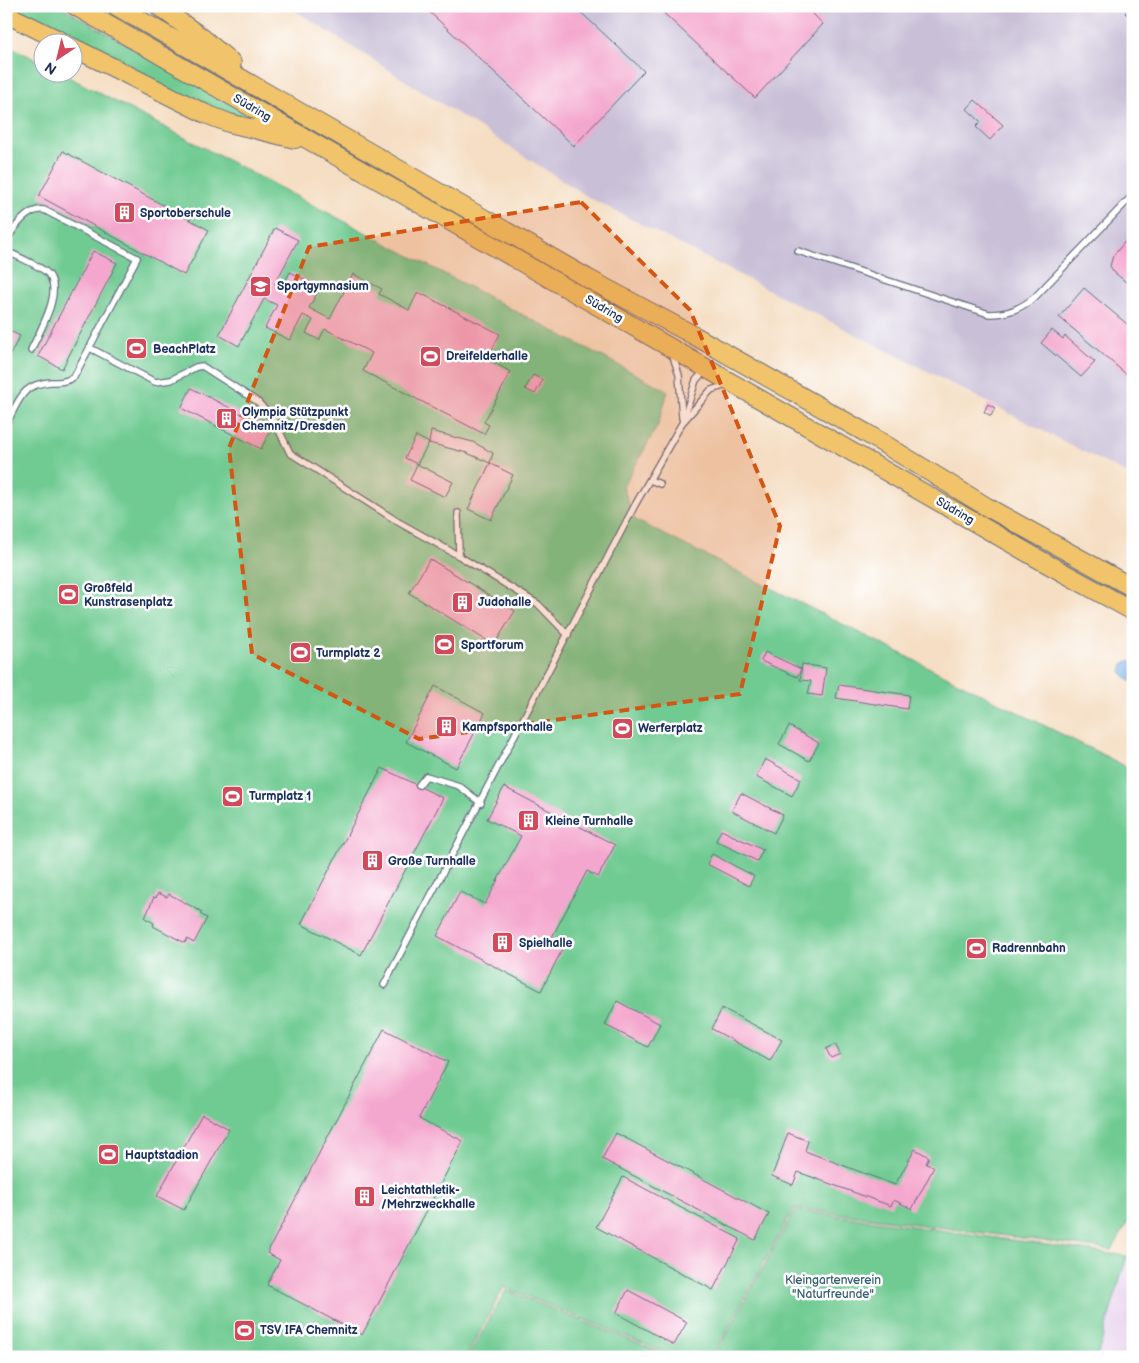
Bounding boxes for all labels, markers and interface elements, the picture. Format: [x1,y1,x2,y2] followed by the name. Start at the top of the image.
[32,32,82,82] north arrow
[42,58,60,78] text: N
[230,91,274,125] street label: Südring
[112,201,136,225] building icon: Sportoberschule
[140,206,231,221] place label: Sportoberschule
[249,274,273,298] school or university icon: Sportgymnasium
[277,279,369,294] place label: Sportgymnasium
[582,292,626,326] street label: Südring
[125,337,149,361] sports icon: BeachPlatz
[153,342,216,357] place label: BeachPlatz
[418,344,442,368] sports icon: Dreifelderhalle
[446,349,528,364] place label: Dreifelderhalle
[242,405,348,434] place label: Olympia Stützpunkt Chemnitz/Dresden
[214,407,238,431] building icon: Olympia Stützpunkt Chemnitz/Dresden
[933,494,977,528] street label: Südring
[84,581,173,610] place label: Großfeld Kunstrasenplatz
[56,583,80,607] sports icon: Großfeld Kunstrasenplatz
[450,590,474,614] building icon: Judohalle
[478,595,531,610] place label: Judohalle
[433,633,457,657] sports icon: Sportforum
[461,638,524,653] place label: Sportforum
[288,641,312,665] sports icon: Turmplatz 2
[316,646,381,661] place label: Turmplatz 2
[434,715,458,739] building icon: Kampfsporthalle
[610,716,634,740] sports icon: Werferplatz
[462,720,553,735] place label: Kampfsporthalle
[638,721,703,736] place label: Werferplatz
[221,784,245,808] sports icon: Turmplatz 1
[249,789,311,804] place label: Turmplatz 1
[517,809,541,833] building icon: Kleine Turnhalle
[545,814,633,829] place label: Kleine Turnhalle
[360,849,384,873] building icon: Große Turnhalle
[388,854,476,869] place label: Große Turnhalle
[491,931,515,955] building icon: Spielhalle
[519,936,572,951] place label: Spielhalle
[964,936,988,960] sports icon: Radrennbahn
[992,941,1066,956] place label: Radrennbahn
[97,1143,121,1167] sports icon: Hauptstadion
[125,1148,199,1163] place label: Hauptstadion
[381,1183,475,1212] place label: Leichtathletik- /Mehrzweckhalle
[353,1185,377,1209] building icon: Leichtathletik- /Mehrzweckhalle
[785,1273,881,1302] park label: Kleingartenverein "Naturfreunde"
[232,1318,256,1342] sports icon: TSV IFA Chemnitz
[260,1323,358,1338] place label: TSV IFA Chemnitz

